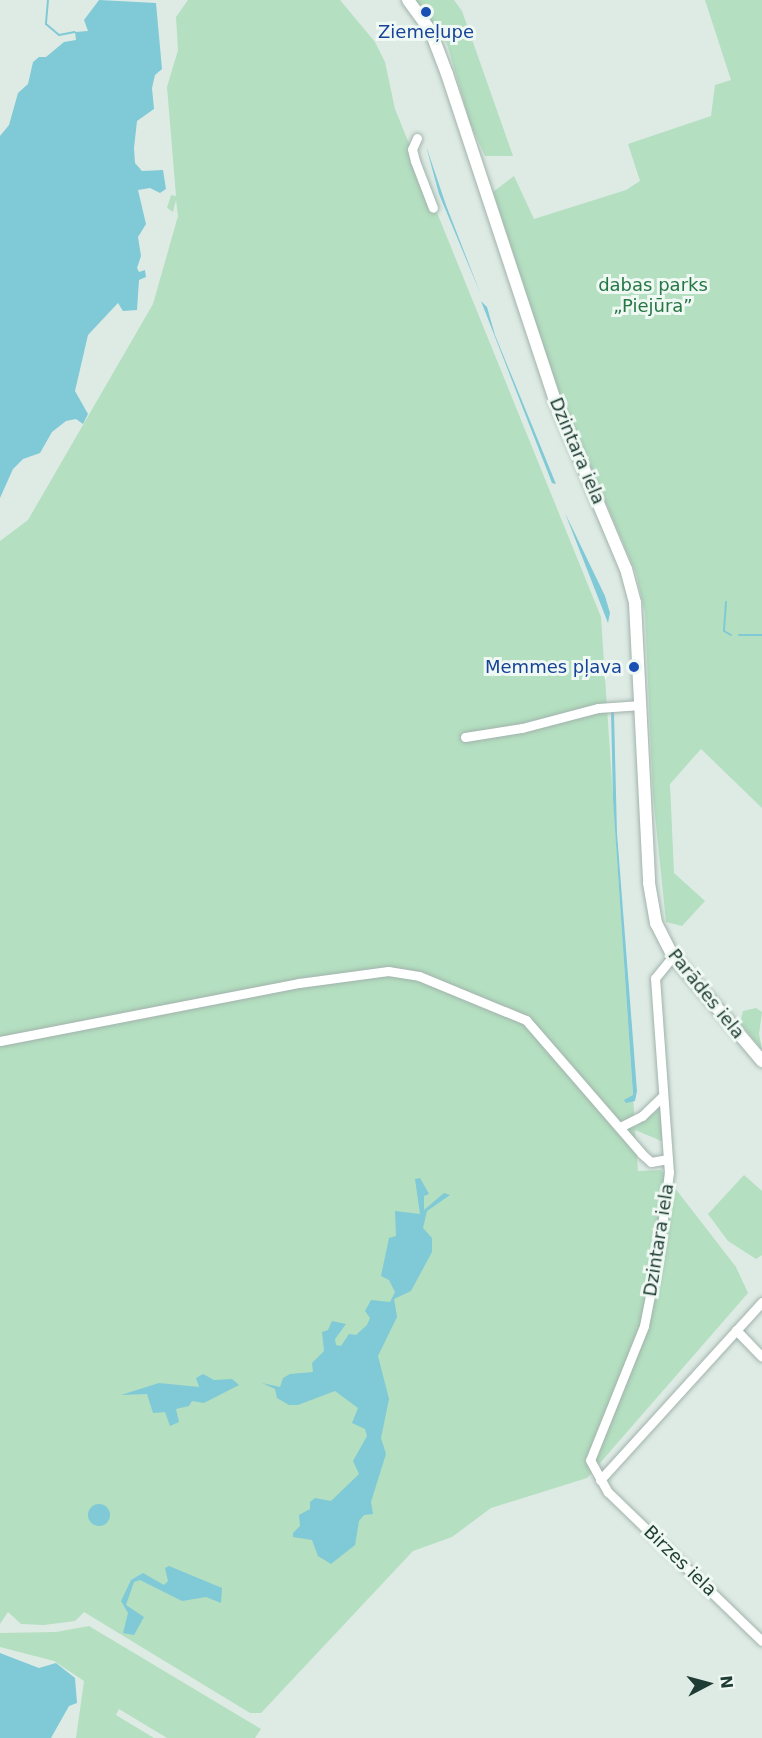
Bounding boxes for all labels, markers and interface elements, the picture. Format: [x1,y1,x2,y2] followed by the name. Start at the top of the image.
[419,5,433,19] marker: Ziemeļupe
[378,21,474,43] place label: Ziemeļupe
[598,275,708,318] park label: dabas parks „Piejūra”
[545,394,609,508] street label: Dzintara iela
[485,656,622,678] place label: Memmes pļava
[627,660,641,674] marker: Memmes pļava
[663,945,749,1043] street label: Parādes iela
[639,1182,679,1298] street label: Dzintara iela
[639,1521,721,1601] street label: Birzes iela
[678,1654,738,1714] north arrow
[716,1674,737,1690] text: N

